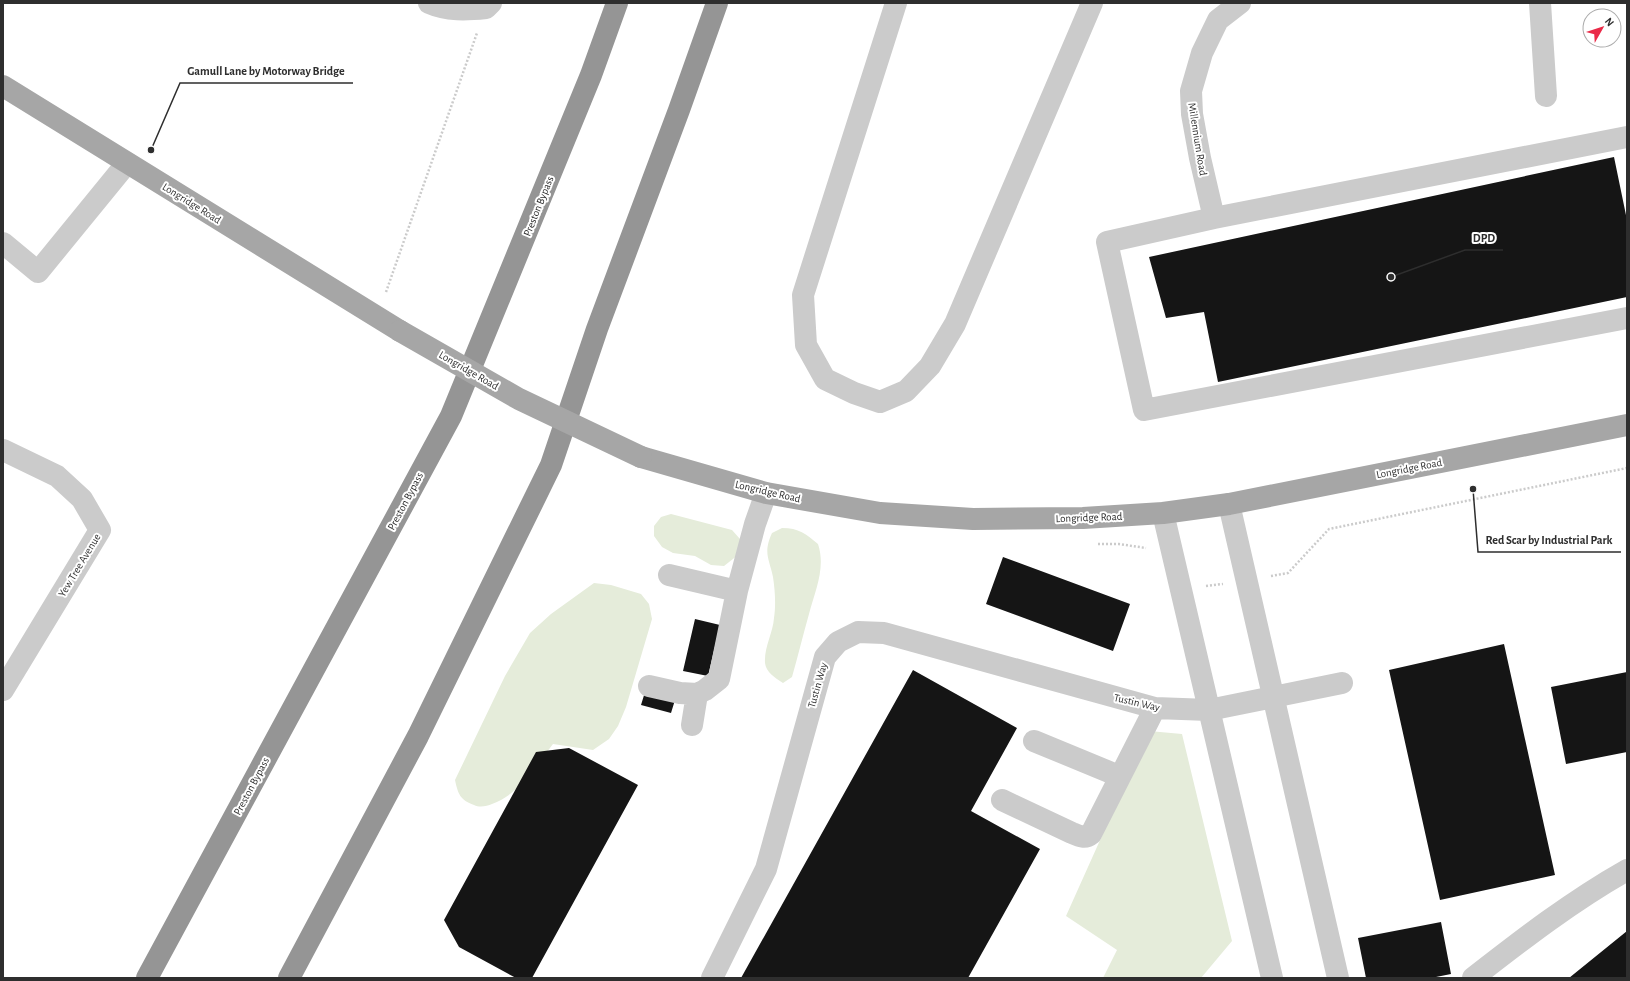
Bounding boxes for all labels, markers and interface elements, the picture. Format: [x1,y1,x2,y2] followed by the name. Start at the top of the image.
[1582,8,1622,48] north arrow
[1603,16,1616,28] text: N
[180,59,353,83] callout: Gamull Lane by Motorway Bridge
[187,65,345,78] text: Gamull Lane by Motorway Bridge
[1186,102,1209,177] street label: Millennium Road
[521,175,556,238] street label: Preston Bypass
[161,181,223,226] street label: Longridge Road
[1465,226,1503,250] callout: DPD
[1473,232,1495,244] text: DPD
[437,349,501,392] street label: Longridge Road
[1375,457,1443,480] street label: Longridge Road
[386,470,425,532] street label: Preston Bypass
[734,479,802,504] street label: Longridge Road
[1055,511,1123,524] street label: Longridge Road
[1478,528,1621,552] callout: Red Scar by Industrial Park
[56,532,103,599] street label: Yew Tree Avenue
[1486,534,1613,547] text: Red Scar by Industrial Park
[806,661,829,709] street label: Tustin Way
[1113,692,1161,713] street label: Tustin Way
[232,755,271,817] street label: Preston Bypass

